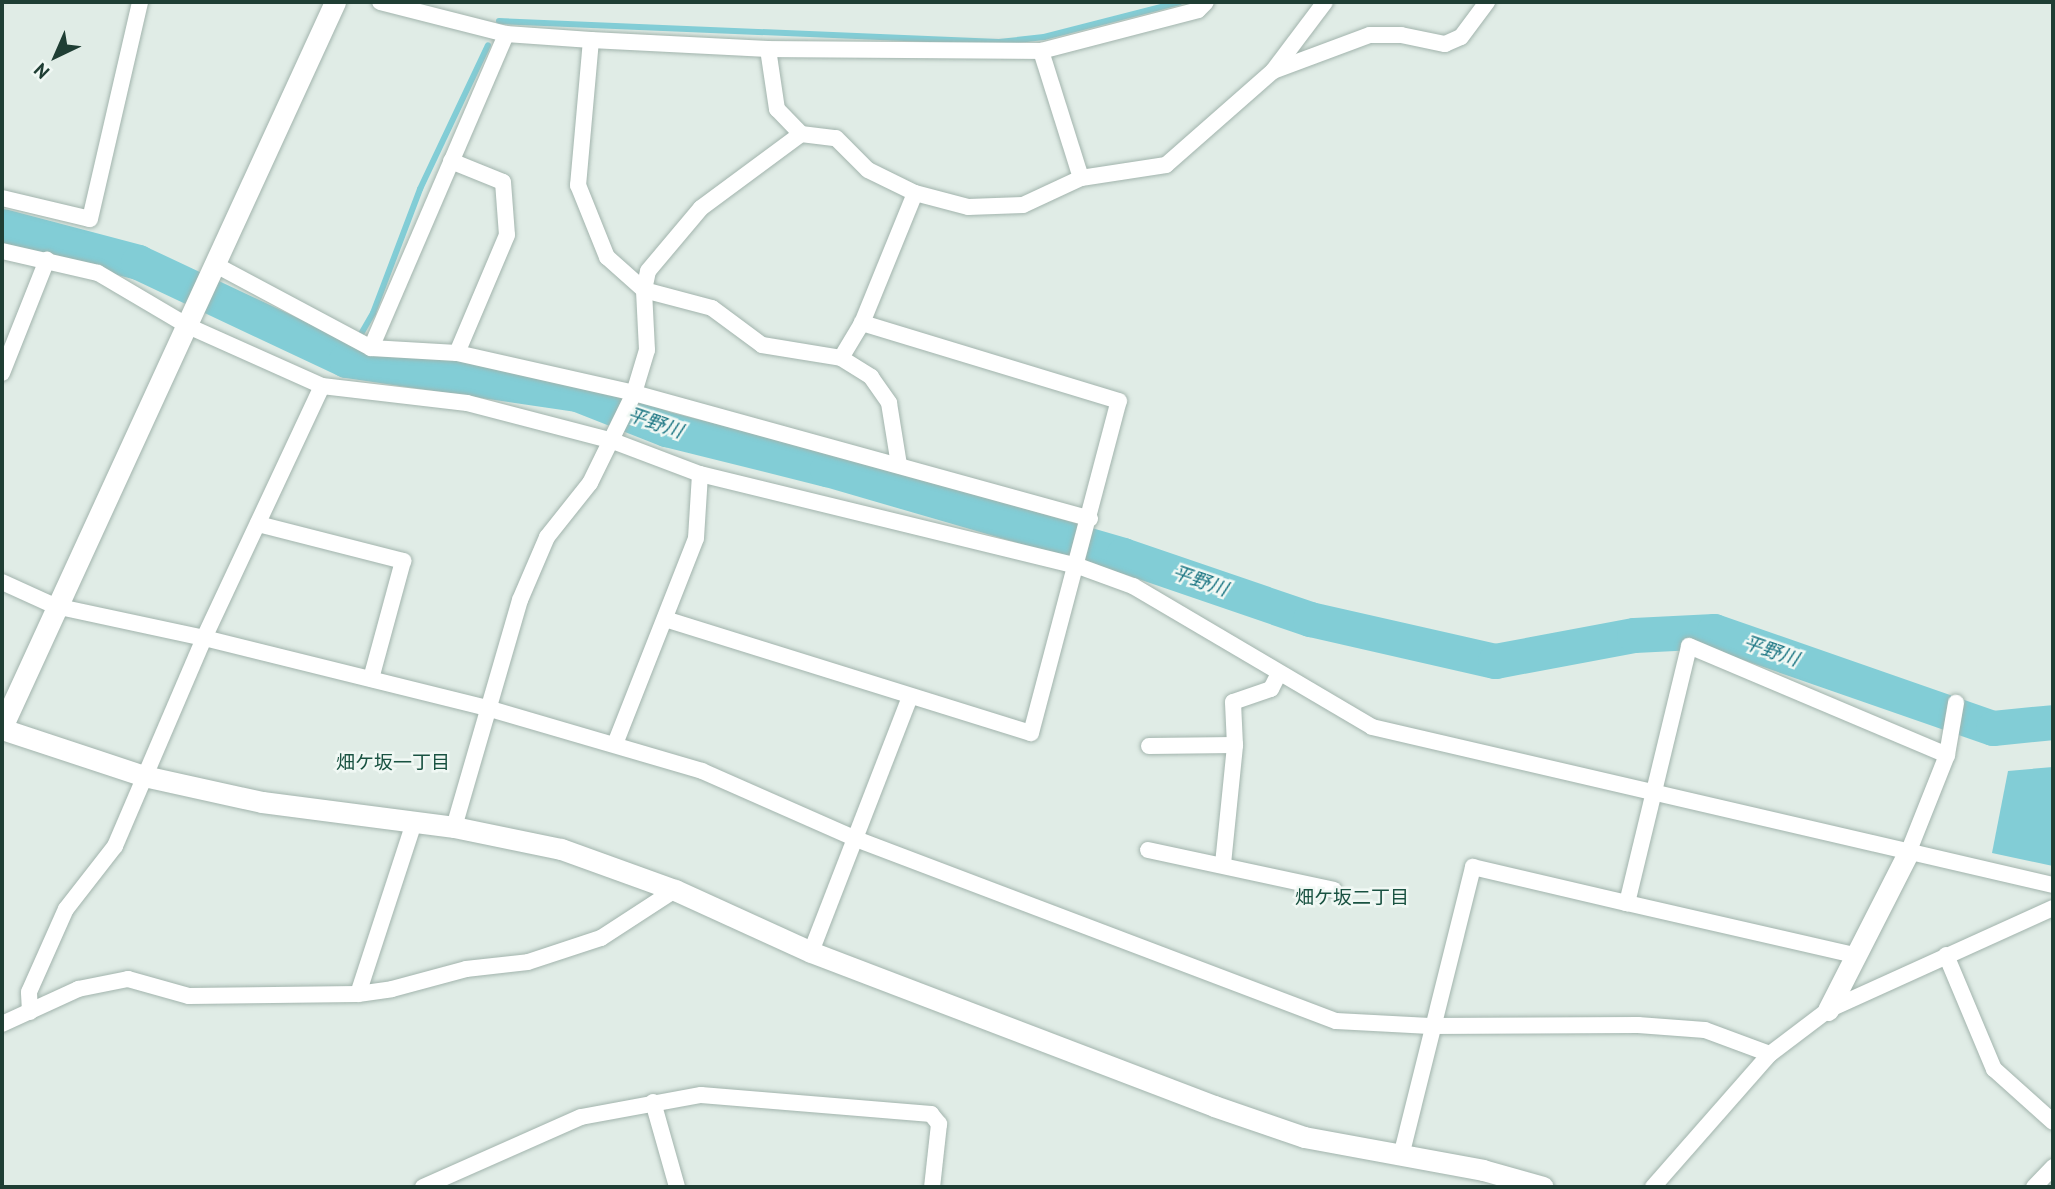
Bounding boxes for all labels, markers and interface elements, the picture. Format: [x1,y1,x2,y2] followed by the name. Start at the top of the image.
[21,21,91,91] north arrow
[29,58,54,84] text: N
[624,403,686,443] water label: 平野川
[1169,561,1231,601] water label: 平野川
[1740,631,1802,671] water label: 平野川
[336,752,450,774] district label: 畑ケ坂一丁目
[1295,887,1409,909] district label: 畑ケ坂二丁目

